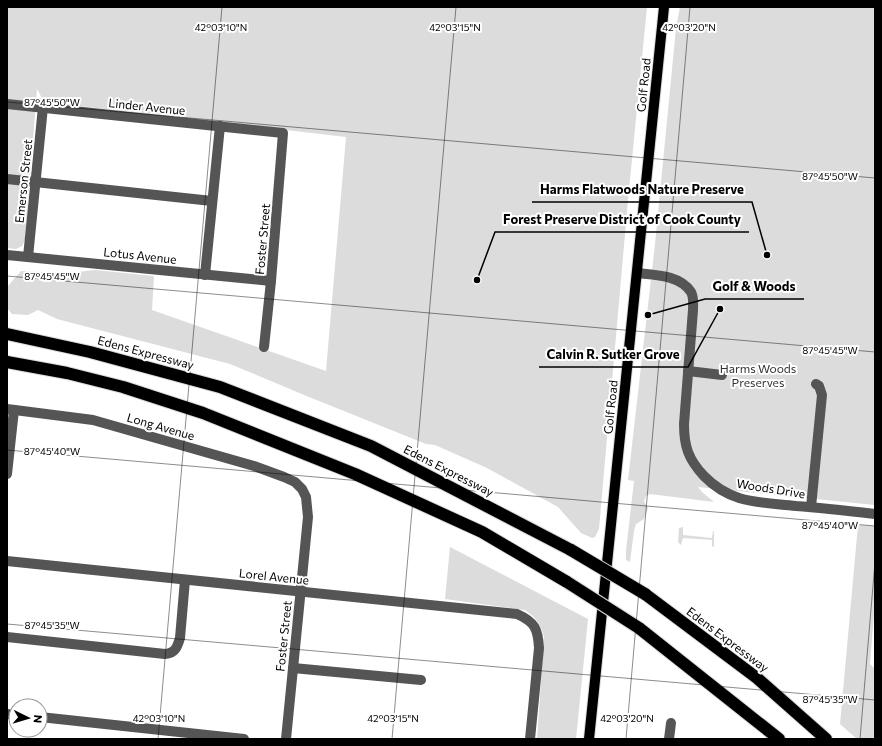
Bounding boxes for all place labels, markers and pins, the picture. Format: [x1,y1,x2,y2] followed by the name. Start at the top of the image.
[532,177,752,202] callout: Harms Flatwoods Nature Preserve
[495,207,749,232] callout: Forest Preserve District of Cook County
[705,274,804,299] callout: Golf & Woods
[539,342,688,367] callout: Calvin R. Sutker Grove

